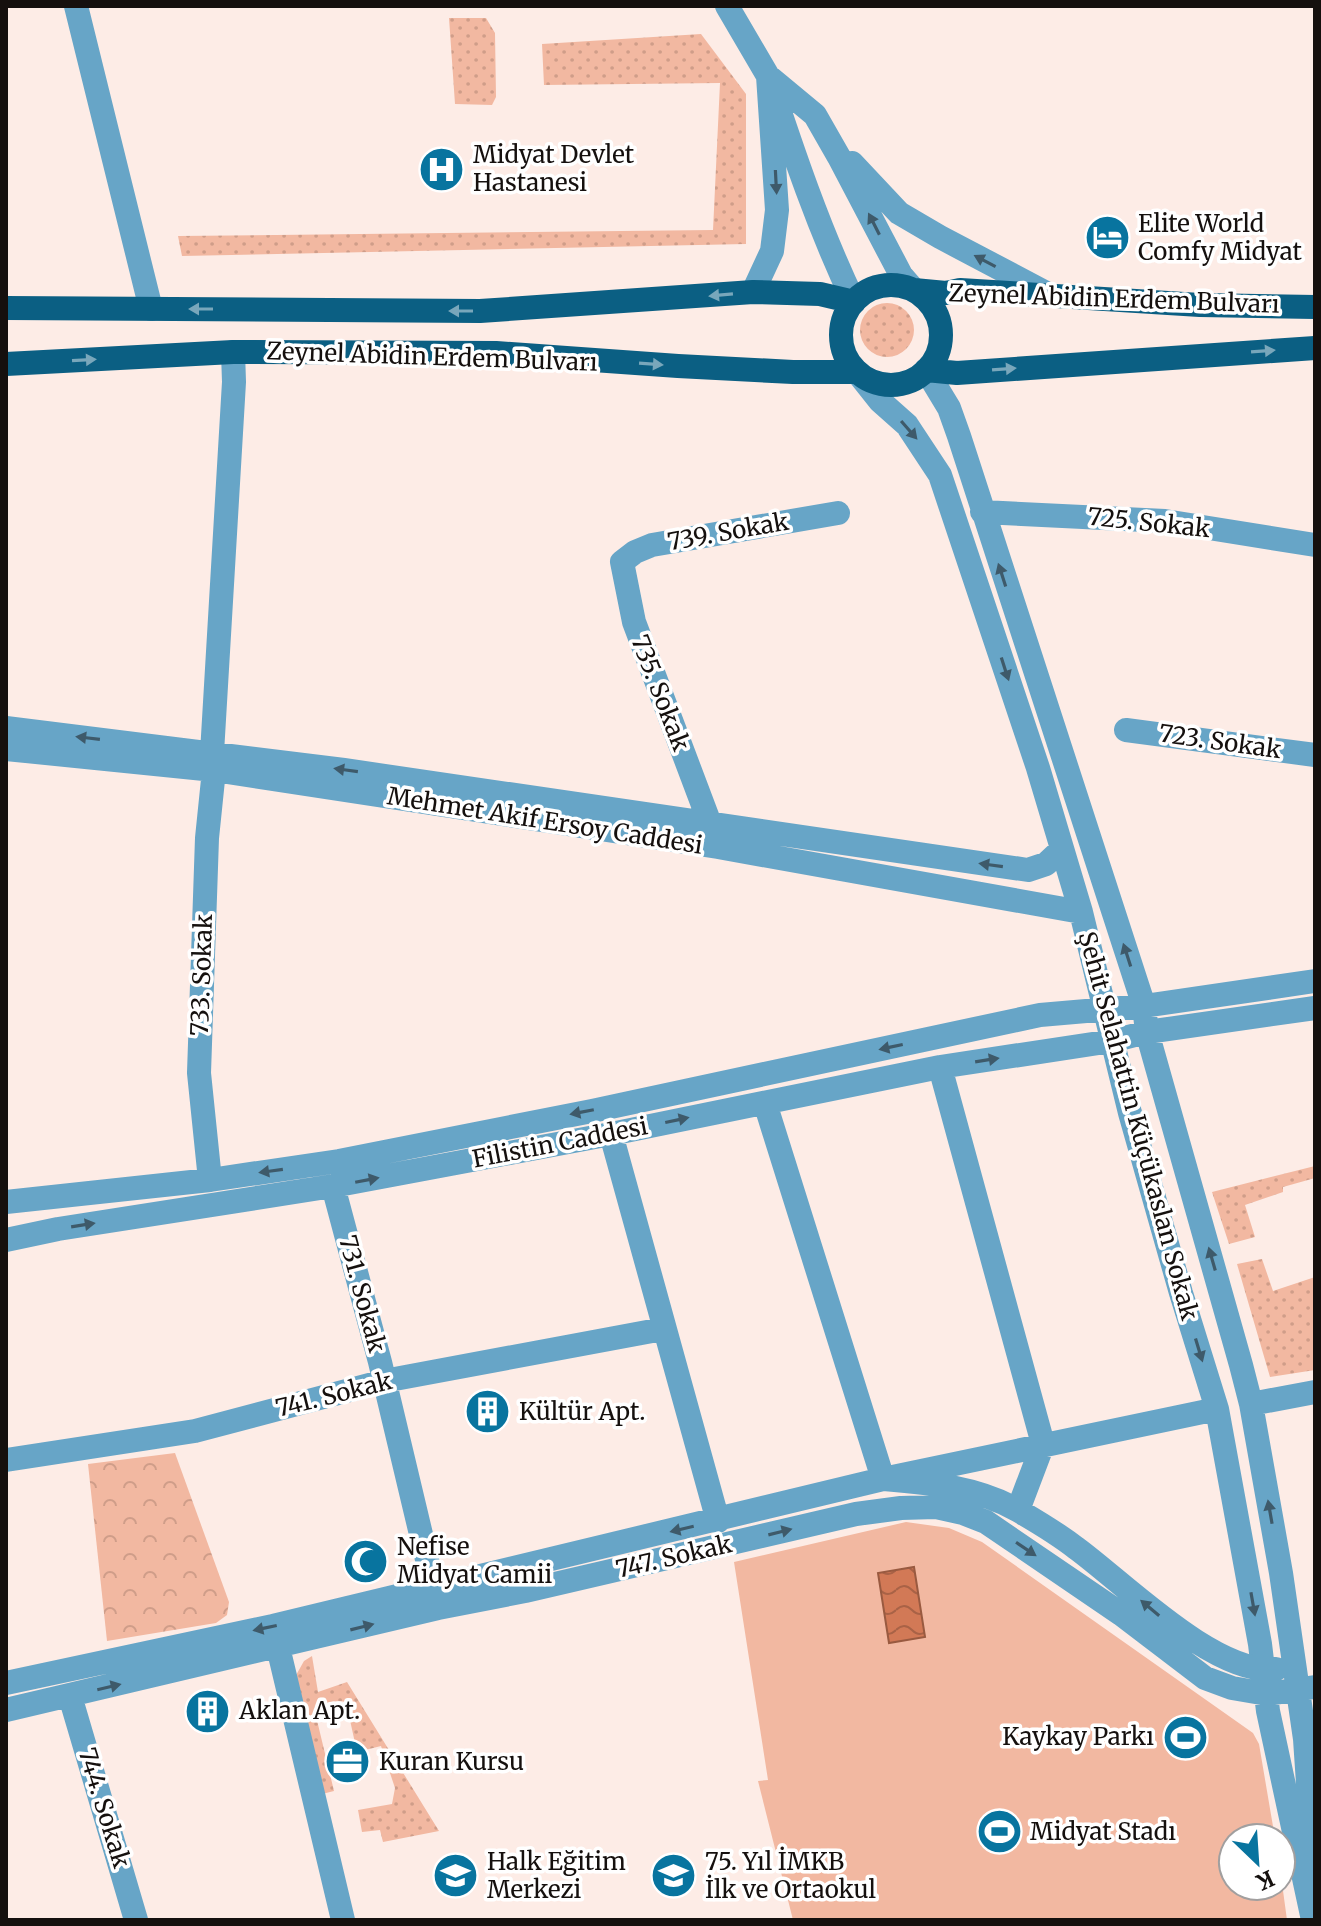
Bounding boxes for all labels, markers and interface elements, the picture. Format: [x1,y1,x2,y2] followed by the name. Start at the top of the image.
[473,139,635,198] place label: Midyat Devlet Hastanesi
[418,145,466,193] hospital icon: Midyat Devlet Hastanesi
[770,170,783,195] one-way arrow
[1138,208,1302,267] place label: Elite World Comfy Midyat
[868,212,881,235] one-way arrow
[1083,214,1131,262] hotel icon: Elite World Comfy Midyat
[974,254,997,267] one-way arrow
[948,277,1280,320] street label: Zeynel Abidin Erdem Bulvarı
[708,289,733,302] one-way arrow
[188,303,213,316] one-way arrow
[448,305,473,317] one-way arrow
[266,335,598,378] street label: Zeynel Abidin Erdem Bulvarı
[1251,344,1276,357] one-way arrow
[72,353,97,366] one-way arrow
[639,358,664,371] one-way arrow
[992,362,1017,375] one-way arrow
[900,419,917,439] one-way arrow
[1086,501,1213,544] street label: 725. Sokak
[665,505,792,557] street label: 739. Sokak
[995,562,1008,586] one-way arrow
[624,630,697,756] street label: 735. Sokak
[1000,657,1012,681] one-way arrow
[1157,718,1284,766] street label: 723. Sokak
[75,731,100,744] one-way arrow
[333,763,358,776] one-way arrow
[385,780,705,861] street label: Mehmet Akif Ersoy Caddesi
[978,858,1003,871] one-way arrow
[184,913,219,1037] street label: 733. Sokak
[1072,928,1206,1324] street label: Şehit Selahattin Küçükaslan Sokak
[1120,942,1133,966] one-way arrow
[878,1041,903,1054] one-way arrow
[975,1053,1000,1065] one-way arrow
[569,1107,594,1119] one-way arrow
[470,1110,650,1175] street label: Filistin Caddesi
[665,1114,690,1126] one-way arrow
[259,1165,284,1178] one-way arrow
[355,1173,380,1185] one-way arrow
[70,1218,95,1231] one-way arrow
[332,1232,393,1357] street label: 731. Sokak
[1205,1246,1218,1270] one-way arrow
[1193,1338,1206,1362] one-way arrow
[273,1365,396,1424] street label: 741. Sokak
[464,1388,512,1436] building icon: Kültür Apt.
[519,1396,645,1427] place label: Kültür Apt.
[1263,1499,1276,1524] one-way arrow
[669,1524,694,1536] one-way arrow
[767,1525,792,1538] one-way arrow
[613,1528,736,1585] street label: 747. Sokak
[397,1531,552,1590] place label: Nefise Midyat Camii
[342,1537,390,1585] mosque icon: Nefise Midyat Camii
[1016,1541,1037,1556] one-way arrow
[1247,1592,1259,1617] one-way arrow
[1140,1601,1160,1617] one-way arrow
[350,1620,375,1632] one-way arrow
[253,1622,278,1635] one-way arrow
[97,1680,122,1692] one-way arrow
[184,1687,232,1735] building icon: Aklan Apt.
[238,1695,360,1726] place label: Aklan Apt.
[1161,1713,1209,1761] sports icon: Kaykay Parkı
[1002,1721,1154,1752] place label: Kaykay Parkı
[324,1738,372,1786] office icon: Kuran Kursu
[72,1744,138,1872] street label: 744. Sokak
[379,1746,524,1777] place label: Kuran Kursu
[975,1808,1023,1856] sports icon: Midyat Stadı
[1030,1816,1176,1847] place label: Midyat Stadı
[1217,1822,1297,1902] north arrow
[487,1846,626,1905] place label: Halk Eğitim Merkezi
[705,1846,876,1905] place label: 75. Yıl İMKB İlk ve Ortaokul
[432,1852,480,1900] school or university icon: Halk Eğitim Merkezi
[650,1852,698,1900] school or university icon: 75. Yıl İMKB İlk ve Ortaokul
[1252,1864,1279,1897] text: K

